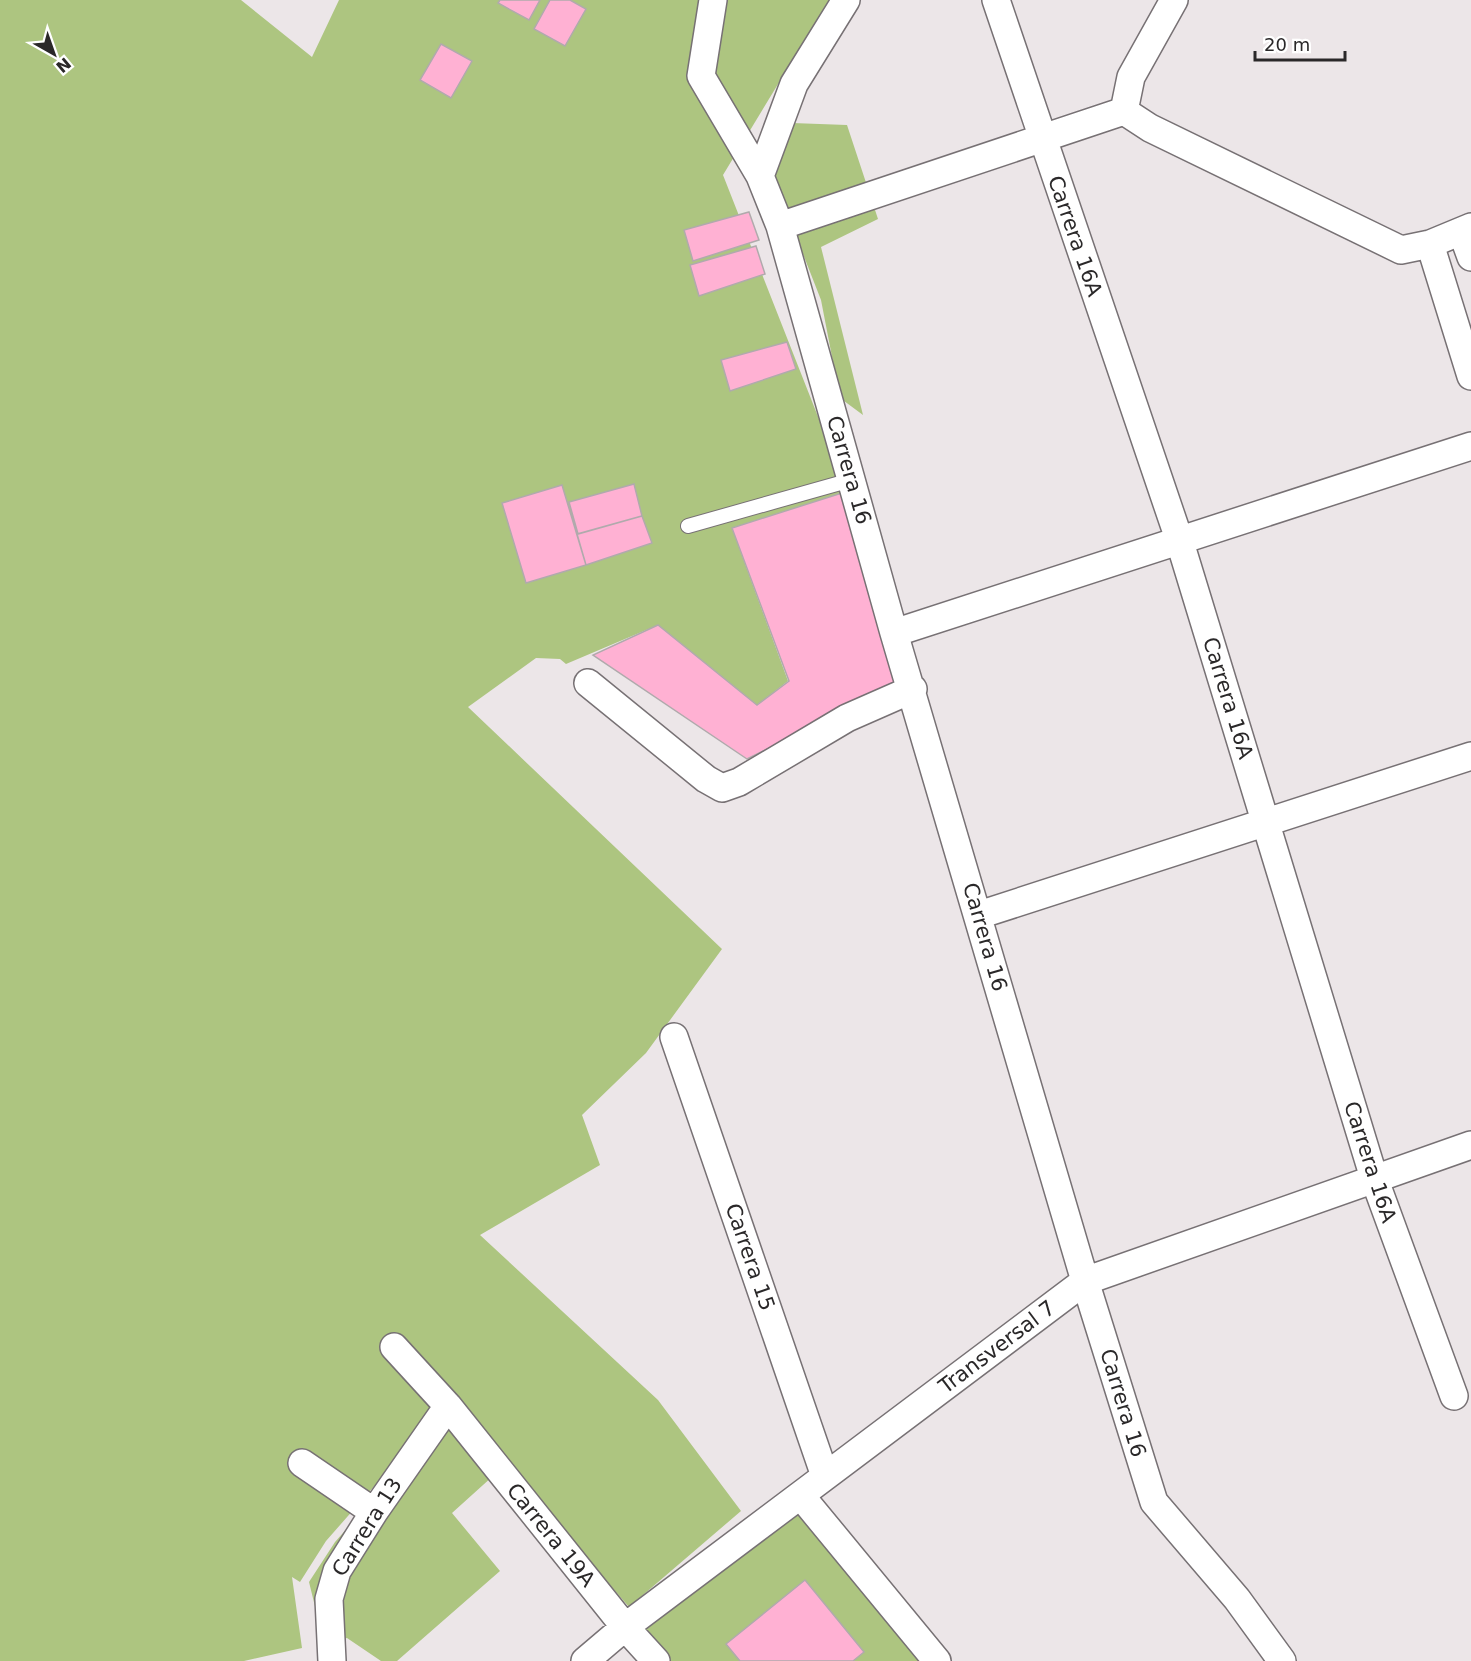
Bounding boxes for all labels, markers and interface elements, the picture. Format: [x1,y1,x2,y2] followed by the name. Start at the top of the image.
[24,24,84,84] north arrow
[1255,24,1345,62] scale bar
[1264,34,1310,55] text: 20 m
[52,54,75,77] text: N
[1043,172,1107,300] street label: Carrera 16A
[822,413,876,527] street label: Carrera 16
[1198,634,1258,762] street label: Carrera 16A
[958,880,1012,994] street label: Carrera 16
[1339,1098,1401,1226] street label: Carrera 16A
[720,1200,780,1314] street label: Carrera 15
[933,1296,1060,1399] street label: Transversal 7
[1095,1346,1151,1460] street label: Carrera 16
[327,1473,407,1581] street label: Carrera 13
[502,1478,600,1592] street label: Carrera 19A

